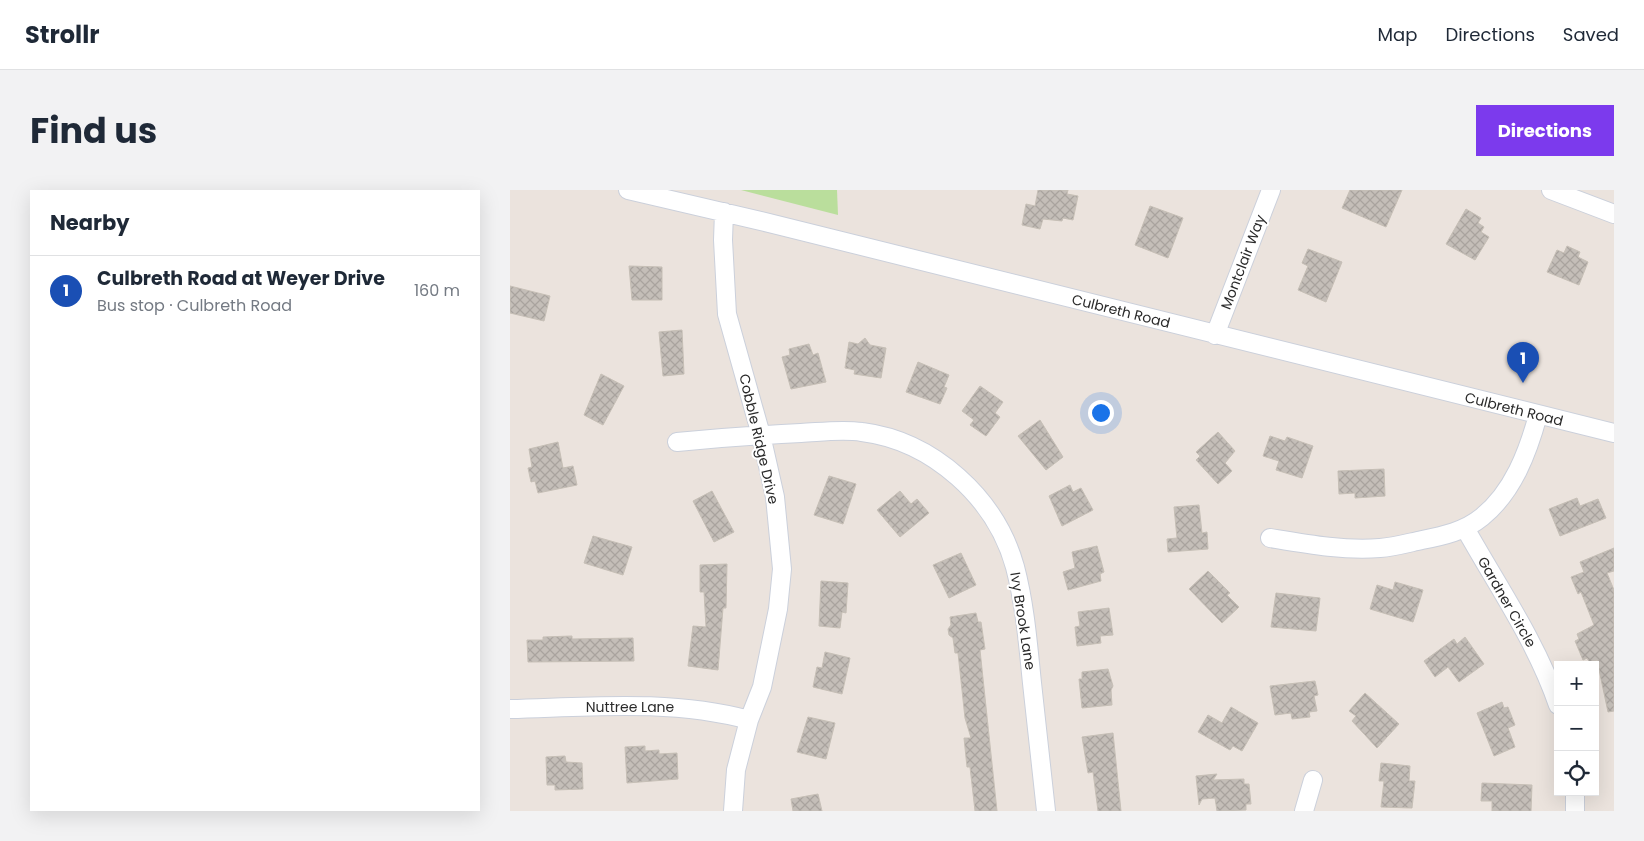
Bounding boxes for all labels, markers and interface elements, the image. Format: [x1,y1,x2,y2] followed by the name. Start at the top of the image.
[25,18,100,51] text: Strollr
[1378,22,1417,47] text: Map
[1445,22,1535,47] text: Directions
[1563,22,1619,47] text: Saved
[1476,105,1614,156] button: Directions
[30,106,157,155] text: Find us
[50,208,130,237] text: Nearby
[1216,212,1270,312] street label: Montclair Way
[97,265,385,292] text: Culbreth Road at Weyer Drive
[63,279,69,302] text: 1
[414,279,460,302] text: 160 m
[1070,289,1172,333] street label: Culbreth Road
[97,294,292,317] text: Bus stop · Culbreth Road
[1507,342,1539,383] pin: 1
[734,372,784,506] street label: Cobble Ridge Drive
[1463,387,1565,431] street label: Culbreth Road
[1088,400,1114,426] your location
[1473,553,1541,651] street label: Gardner Circle
[1005,571,1041,672] street label: Ivy Brook Lane
[1554,661,1599,796] map controls
[1554,661,1599,706] button: +
[586,697,675,717] street label: Nuttree Lane
[1554,706,1599,751] button: −
[1554,751,1599,796] button: locate

